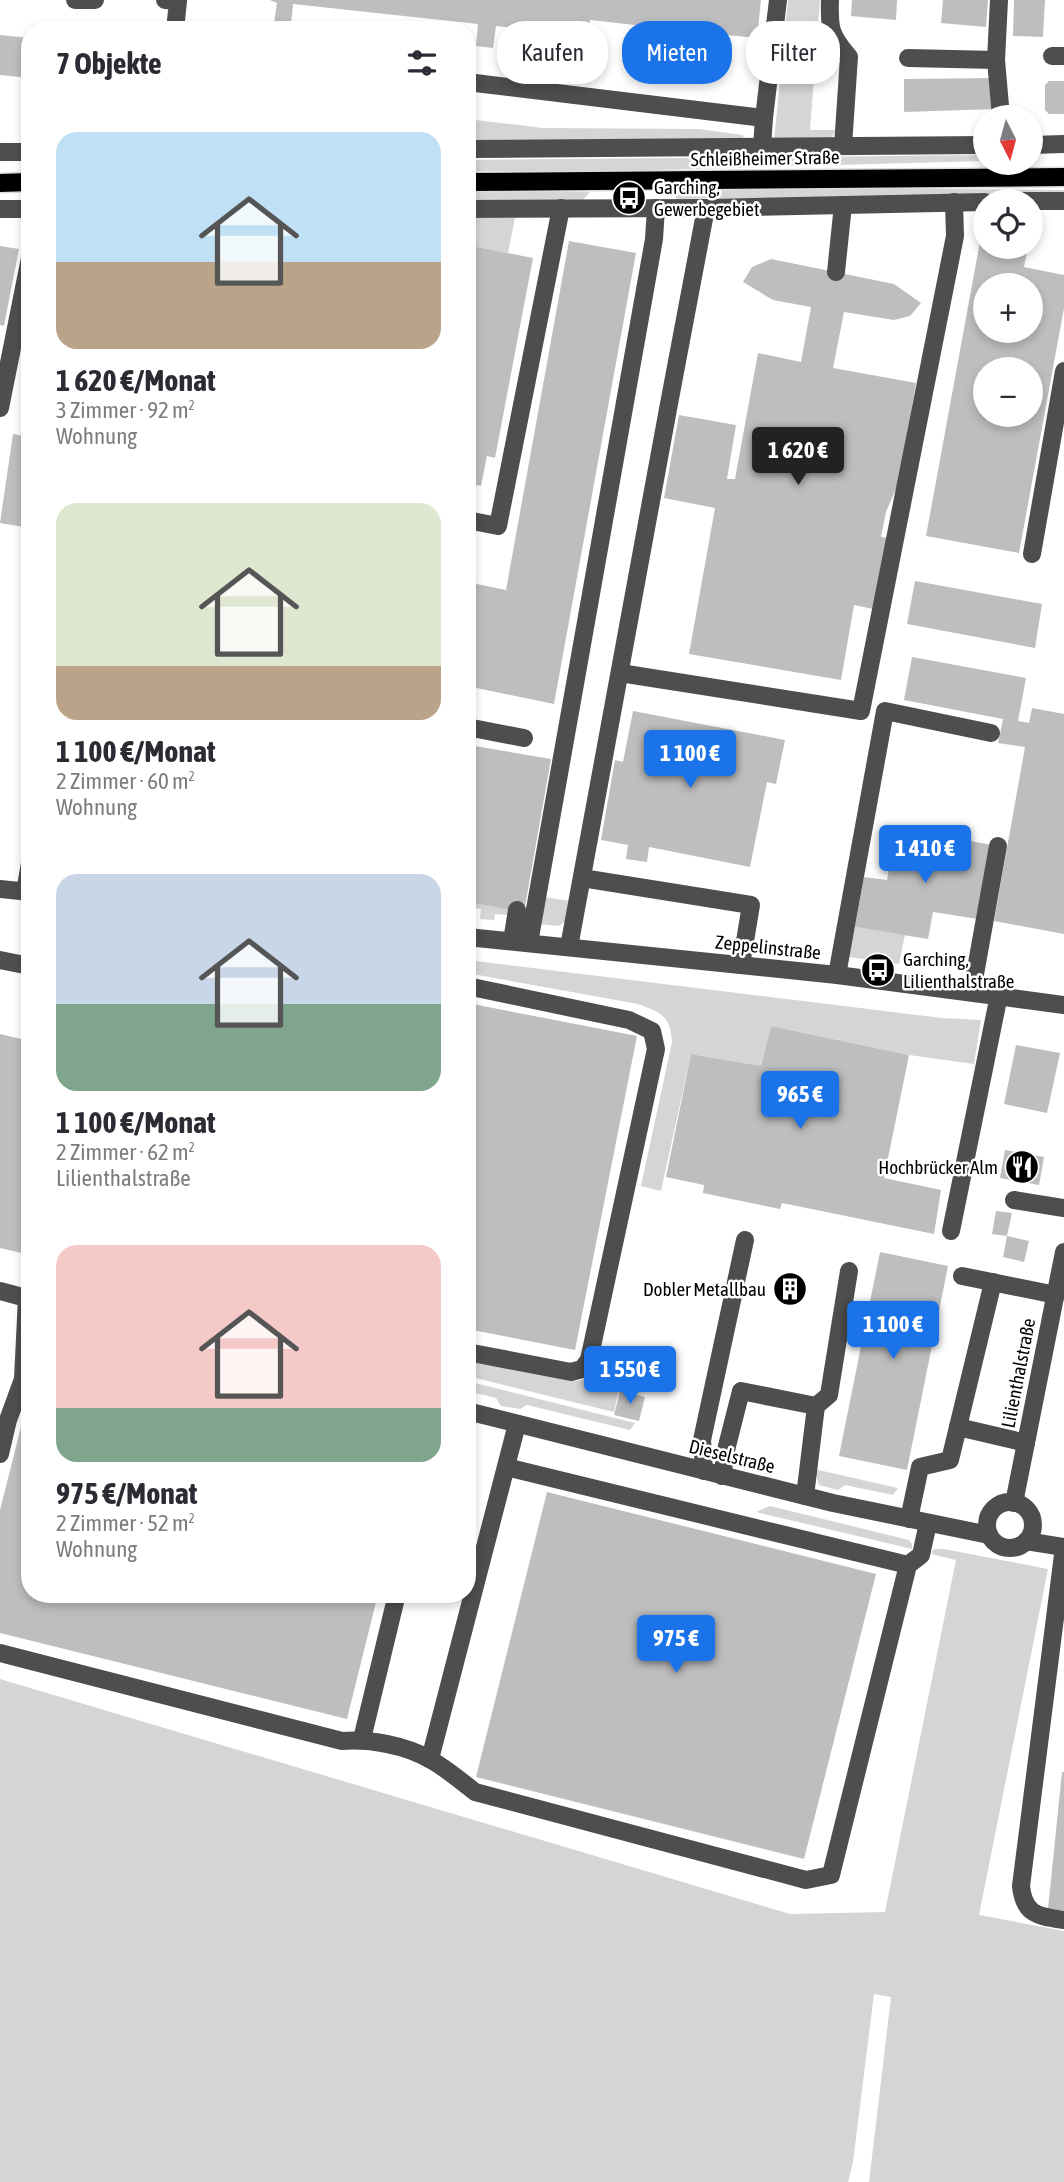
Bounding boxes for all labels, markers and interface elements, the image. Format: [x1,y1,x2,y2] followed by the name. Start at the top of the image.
[497,21,608,84] chip: Kaufen
[622,21,732,84] chip: Mieten
[746,21,840,84] chip: Filter
[403,44,441,82] icon: filters
[56,46,162,80] text: 7 Objekte
[973,105,1043,175] north arrow
[973,105,1043,427] map controls
[690,146,840,170] street label: Schleißheimer Straße
[654,176,759,220] place label: Garching, Gewerbegebiet
[186,178,312,304] icon: home
[610,179,648,217] bus stop icon: Garching, Gewerbegebiet
[973,189,1043,259] button: locate
[973,273,1043,343] button: +
[973,357,1043,427] button: −
[56,363,216,397] text: 1 620 €/Monat
[56,397,195,423] text: 3 Zimmer · 92 m²
[56,423,137,449] text: Wohnung
[733,428,863,487] pin: 1 620 €
[768,437,828,463] text: 1 620 €
[186,549,312,675] icon: home
[625,730,755,790] pin: 1 100 €
[56,734,216,768] text: 1 100 €/Monat
[660,740,720,766] text: 1 100 €
[56,768,195,794] text: 2 Zimmer · 60 m²
[56,794,137,820] text: Wohnung
[860,826,990,885] pin: 1 410 €
[895,835,955,861] text: 1 410 €
[186,920,312,1046] icon: home
[714,931,822,963] street label: Zeppelinstraße
[903,948,1014,992] place label: Garching, Lilienthalstraße
[859,951,897,989] bus stop icon: Garching, Lilienthalstraße
[751,1072,849,1131] pin: 965 €
[777,1081,823,1107] text: 965 €
[56,1105,216,1139] text: 1 100 €/Monat
[56,1139,195,1165] text: 2 Zimmer · 62 m²
[1003,1148,1041,1186] restaurant icon: Hochbrücker Alm
[878,1156,998,1178] place label: Hochbrücker Alm
[56,1165,191,1191] text: Lilienthalstraße
[771,1270,809,1308] building icon: Dobler Metallbau
[643,1278,766,1300] place label: Dobler Metallbau
[186,1291,312,1417] icon: home
[828,1302,958,1361] pin: 1 100 €
[863,1311,923,1337] text: 1 100 €
[997,1316,1039,1430] street label: Lilienthalstraße
[565,1346,695,1406] pin: 1 550 €
[600,1356,660,1382] text: 1 550 €
[687,1435,777,1477] street label: Dieselstraße
[56,1476,197,1510] text: 975 €/Monat
[56,1510,195,1536] text: 2 Zimmer · 52 m²
[56,1536,137,1562] text: Wohnung
[627,1616,725,1675] pin: 975 €
[653,1625,699,1651] text: 975 €

